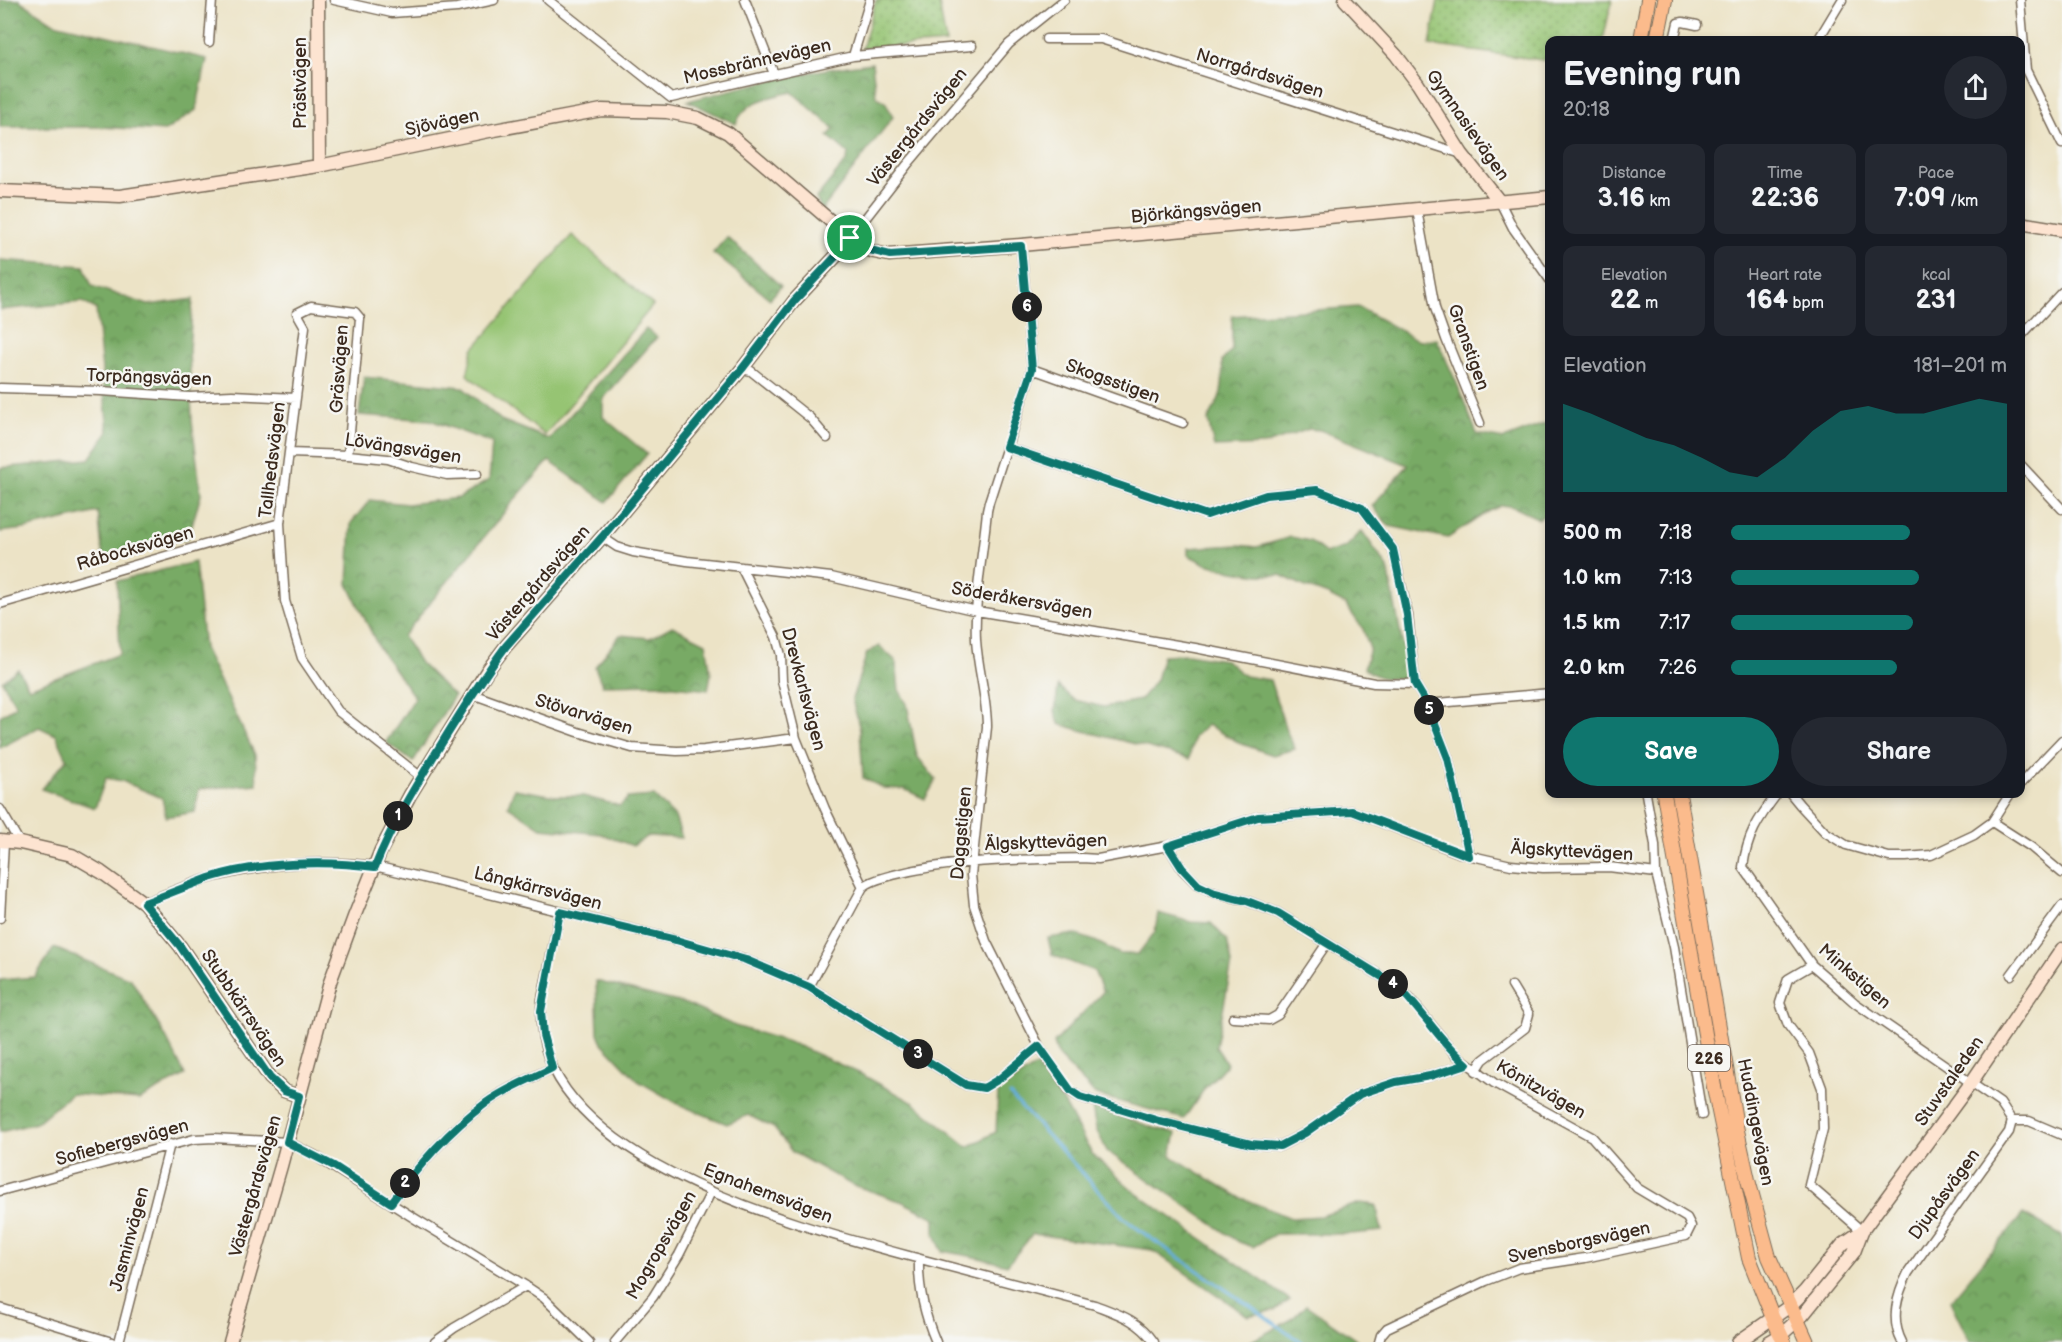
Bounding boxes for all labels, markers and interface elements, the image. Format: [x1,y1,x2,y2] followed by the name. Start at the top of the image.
[681,34,833,89] street label: Mossbrännevägen
[290,37,311,129] street label: Prästvägen
[1194,44,1326,103] street label: Norrgårdsvägen
[1563,55,1741,95] text: Evening run
[1944,56,2007,119] button: share
[863,64,972,191] street label: Västergårdsvägen
[1422,66,1514,185] street label: Gymnasievägen
[1563,98,1610,122] text: 20:18
[403,104,481,141] street label: Sjövägen
[1602,164,1666,183] text: Distance
[1767,164,1803,183] text: Time
[1918,164,1954,183] text: Pace
[1597,183,1645,214] text: 3.16
[1751,183,1819,214] text: 22:36
[1894,183,1946,214] text: 7:09
[1645,192,1671,211] text: km
[1946,192,1978,211] text: /km
[1130,195,1262,228] street label: Björkängsvägen
[824,212,875,263] pin
[833,221,866,254] icon: arrive
[1601,266,1667,285] text: Elevation
[1748,266,1822,285] text: Heart rate
[1922,266,1950,285] text: kcal
[1610,285,1641,316] text: 22
[1746,285,1788,316] text: 164
[1915,285,1957,316] text: 231
[1012,292,1042,322] pin: 6
[1641,294,1658,313] text: m
[1788,294,1824,313] text: bpm
[1022,297,1032,316] text: 6
[1443,301,1494,393] street label: Granstigen
[326,324,353,414] street label: Gräsvägen
[1563,354,1646,378] text: Elevation
[1913,354,2007,378] text: 181–201 m
[1063,355,1163,408] street label: Skogsstigen
[86,365,212,390] street label: Torpängsvägen
[255,401,290,519] street label: Tallhedsvägen
[343,429,463,468] street label: Lövängsvägen
[482,521,594,645] street label: Västergårdsvägen
[1563,521,1622,545] text: 500 m
[1659,521,1692,545] text: 7:18
[74,522,196,575] street label: Råbocksvägen
[1563,566,1621,590] text: 1.0 km
[1659,566,1693,590] text: 7:13
[950,578,1094,623] street label: Söderåkersvägen
[1563,611,1620,635] text: 1.5 km
[1659,611,1690,635] text: 7:17
[777,625,830,753] street label: Drevkarlsvägen
[1563,656,1625,680] text: 2.0 km
[1659,656,1697,680] text: 7:26
[533,690,635,739] street label: Stövarvägen
[1414,695,1444,725] pin: 5
[1424,700,1434,719] text: 5
[1563,717,1779,786] button: Save
[1791,717,2007,786] button: Share
[947,785,976,881] street label: Daggstigen
[383,801,413,831] pin: 1
[395,806,401,825] text: 1
[984,829,1108,855] street label: Älgskyttevägen
[1510,837,1634,865] street label: Älgskyttevägen
[472,862,604,915] street label: Långkärrsvägen
[1814,939,1895,1013] street label: Minkstigen
[197,946,291,1071] street label: Stubbkärrsvägen
[1378,969,1408,999] pin: 4
[1388,974,1398,993] text: 4
[1911,1032,1988,1130] street label: Stuvstaleden
[903,1039,933,1069] pin: 3
[913,1044,923,1063] text: 3
[1688,1045,1730,1071] road number: 226
[1492,1055,1589,1124] street label: Könitzvägen
[1733,1057,1778,1187] street label: Huddingevägen
[225,1113,286,1259] street label: Västergårdsvägen
[53,1115,191,1170] street label: Sofiebergsvägen
[1905,1145,1984,1244] street label: Djupåsvägen
[700,1159,835,1228] street label: Egnahemsvägen
[390,1168,420,1198] pin: 2
[400,1173,410,1192] text: 2
[105,1185,154,1294] street label: Jasminvägen
[622,1187,701,1303] street label: Mogropsvägen
[1506,1217,1652,1268] street label: Svensborgsvägen

